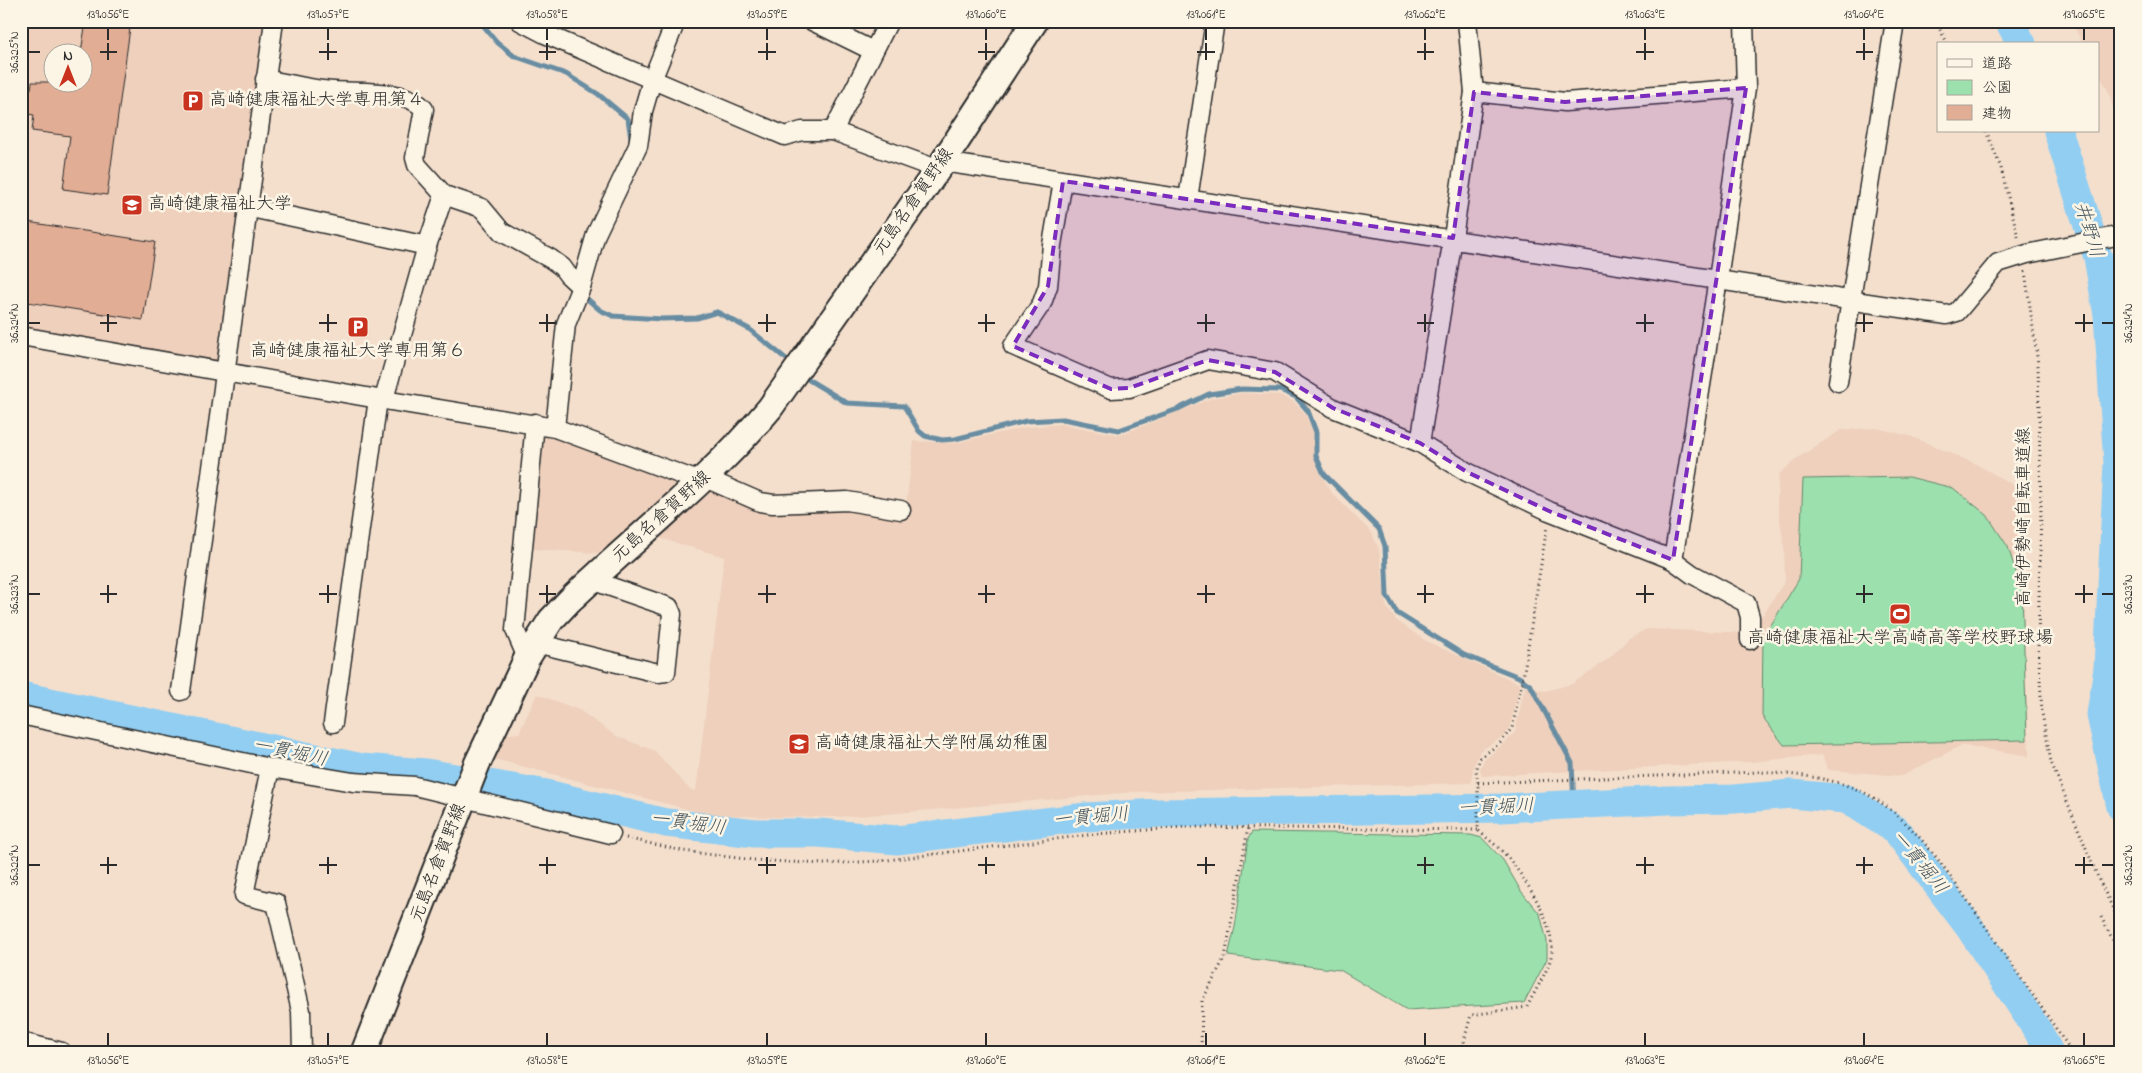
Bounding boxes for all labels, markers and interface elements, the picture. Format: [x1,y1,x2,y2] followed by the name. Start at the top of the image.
[87,6,129,24] text: 139.056°E
[307,6,349,24] text: 139.057°E
[526,6,568,24] text: 139.058°E
[747,6,787,24] text: 139.059°E
[966,6,1006,24] text: 139.060°E
[1186,6,1226,24] text: 139.061°E
[1404,6,1446,24] text: 139.062°E
[1625,6,1665,24] text: 139.063°E
[1844,6,1884,24] text: 139.064°E
[2063,6,2105,24] text: 139.065°E
[6,31,24,73] text: 36.325°N
[42,42,92,92] north arrow
[1937,42,2100,132] legend
[63,46,73,67] text: N
[1982,53,2012,75] text: 道路
[1982,77,2012,99] text: 公園
[209,88,425,114] place label: 高崎健康福祉大学専用第４
[181,89,205,113] parking icon: 高崎健康福祉大学専用第４
[1982,103,2012,125] text: 建物
[867,143,961,261] street label: 元島名倉賀野線
[148,192,292,218] place label: 高崎健康福祉大学
[120,193,144,217] school or university icon: 高崎健康福祉大学
[2067,199,2109,261] water label: 井野川
[6,303,24,343] text: 36.324°N
[2120,303,2138,343] text: 36.324°N
[346,315,370,339] parking icon: 高崎健康福祉大学専用第６
[250,339,466,365] place label: 高崎健康福祉大学専用第６
[2012,427,2038,607] street label: 高崎伊勢崎自転車道線
[606,465,718,569] street label: 元島名倉賀野線
[6,574,24,614] text: 36.323°N
[2120,574,2138,614] text: 36.323°N
[1888,602,1912,626] sports icon: 高崎健康福祉大学高崎高等学校野球場
[1747,626,2053,652] place label: 高崎健康福祉大学高崎高等学校野球場
[815,731,1049,757] place label: 高崎健康福祉大学附属幼稚園
[250,732,330,774] water label: 一貫堀川
[787,732,811,756] school or university icon: 高崎健康福祉大学附属幼稚園
[1458,793,1534,823] water label: 一貫堀川
[404,800,474,926] street label: 元島名倉賀野線
[1052,801,1130,835] water label: 一貫堀川
[648,805,728,843] water label: 一貫堀川
[1885,825,1953,901] water label: 一貫堀川
[6,845,24,885] text: 36.322°N
[2120,845,2138,885] text: 36.322°N
[87,1052,129,1070] text: 139.056°E
[307,1052,349,1070] text: 139.057°E
[526,1052,568,1070] text: 139.058°E
[747,1052,787,1070] text: 139.059°E
[966,1052,1006,1070] text: 139.060°E
[1186,1052,1226,1070] text: 139.061°E
[1404,1052,1446,1070] text: 139.062°E
[1625,1052,1665,1070] text: 139.063°E
[1844,1052,1884,1070] text: 139.064°E
[2063,1052,2105,1070] text: 139.065°E

